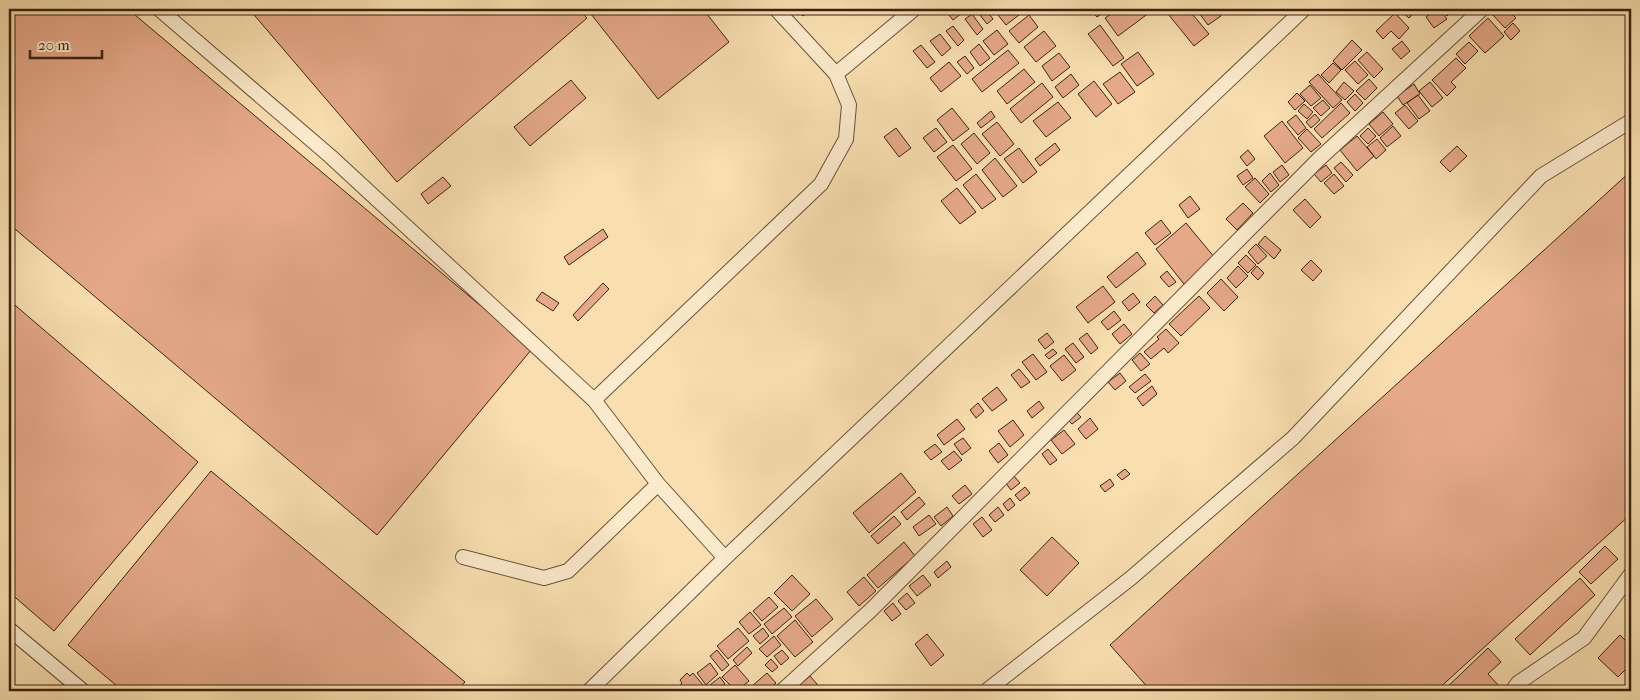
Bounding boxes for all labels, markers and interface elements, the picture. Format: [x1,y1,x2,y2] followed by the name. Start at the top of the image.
[30,28,102,60] scale bar
[38,36,70,54] text: 20 m

